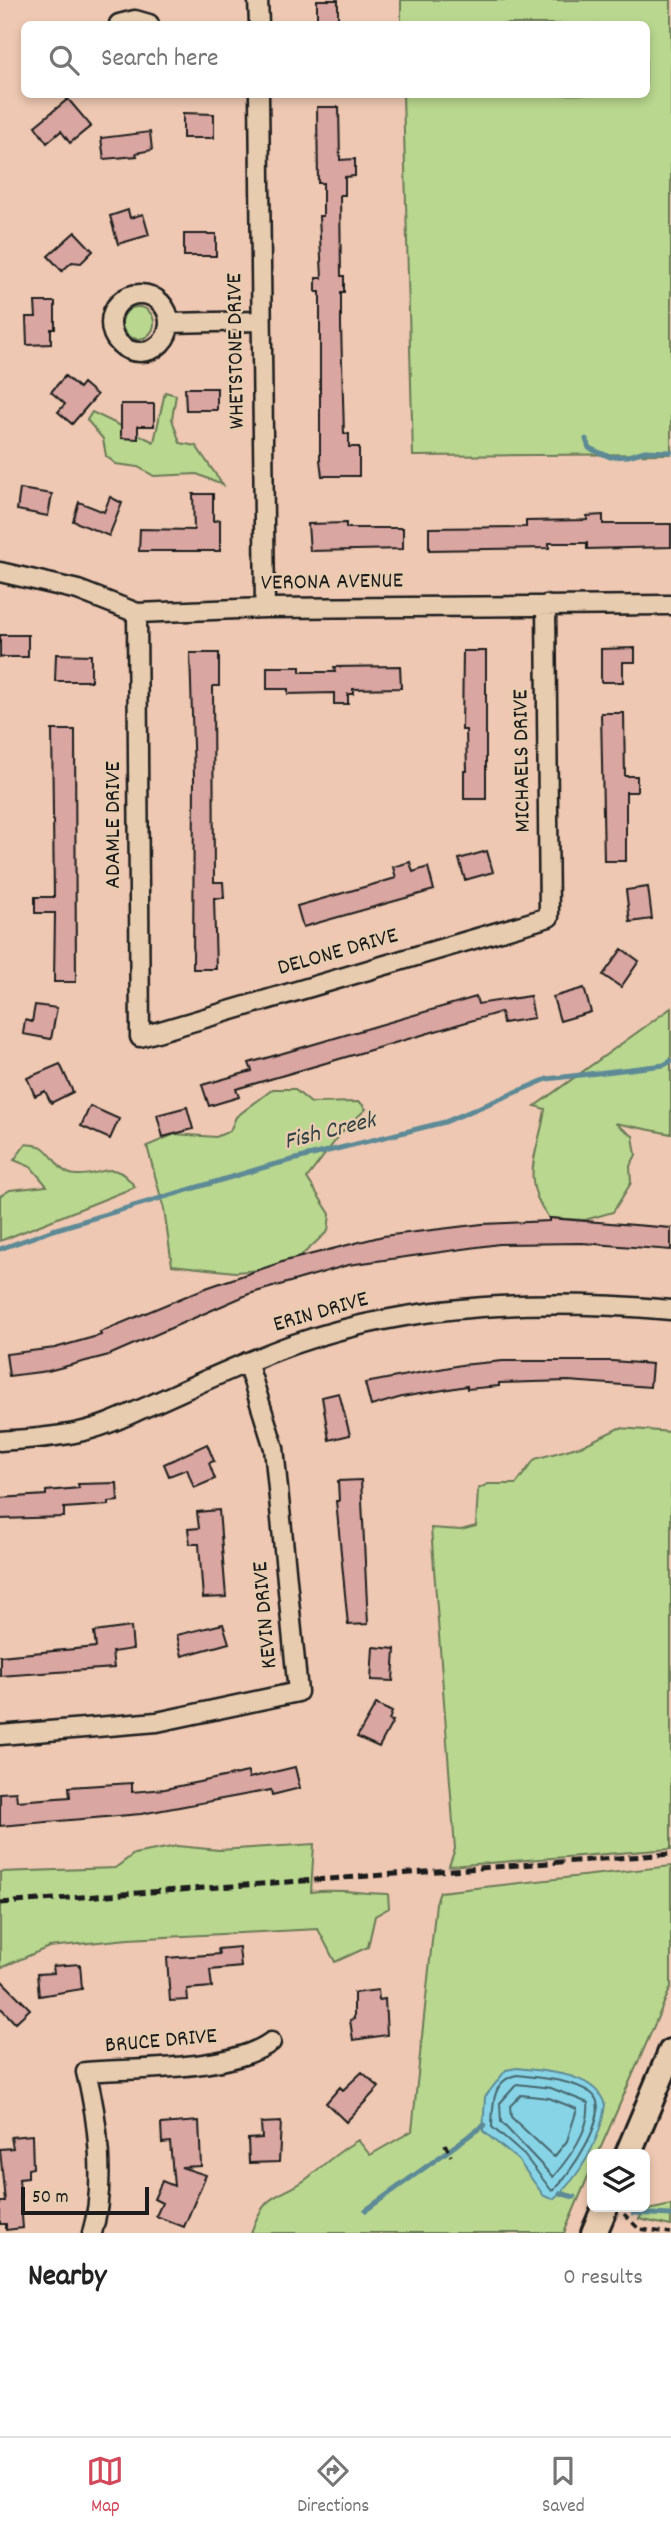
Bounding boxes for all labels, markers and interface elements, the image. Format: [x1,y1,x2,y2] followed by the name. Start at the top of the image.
[21,21,650,98] search box
[45,41,83,79] icon: search
[101,41,219,78] text: Search here
[219,272,255,429] street label: WHETSTONE DRIVE
[261,565,404,601] street label: VERONA AVENUE
[505,689,541,833] street label: MICHAELS DRIVE
[98,761,131,889] street label: ADAMLE DRIVE
[274,920,403,986] street label: DELONE DRIVE
[281,1104,382,1160] water label: Fish Creek
[270,1284,373,1342] street label: ERIN DRIVE
[245,1559,287,1670] street label: KEVIN DRIVE
[104,2021,219,2063] street label: BRUCE DRIVE
[587,2149,650,2212] map controls
[587,2149,650,2212] button: layers
[21,2184,149,2216] scale bar
[32,2185,69,2212] text: 50 m
[28,2257,106,2300] text: Nearby
[563,2262,643,2295] text: 0 results
[86,2452,124,2521] tab: Map
[297,2452,369,2521] tab: Directions
[542,2452,585,2521] tab: Saved

